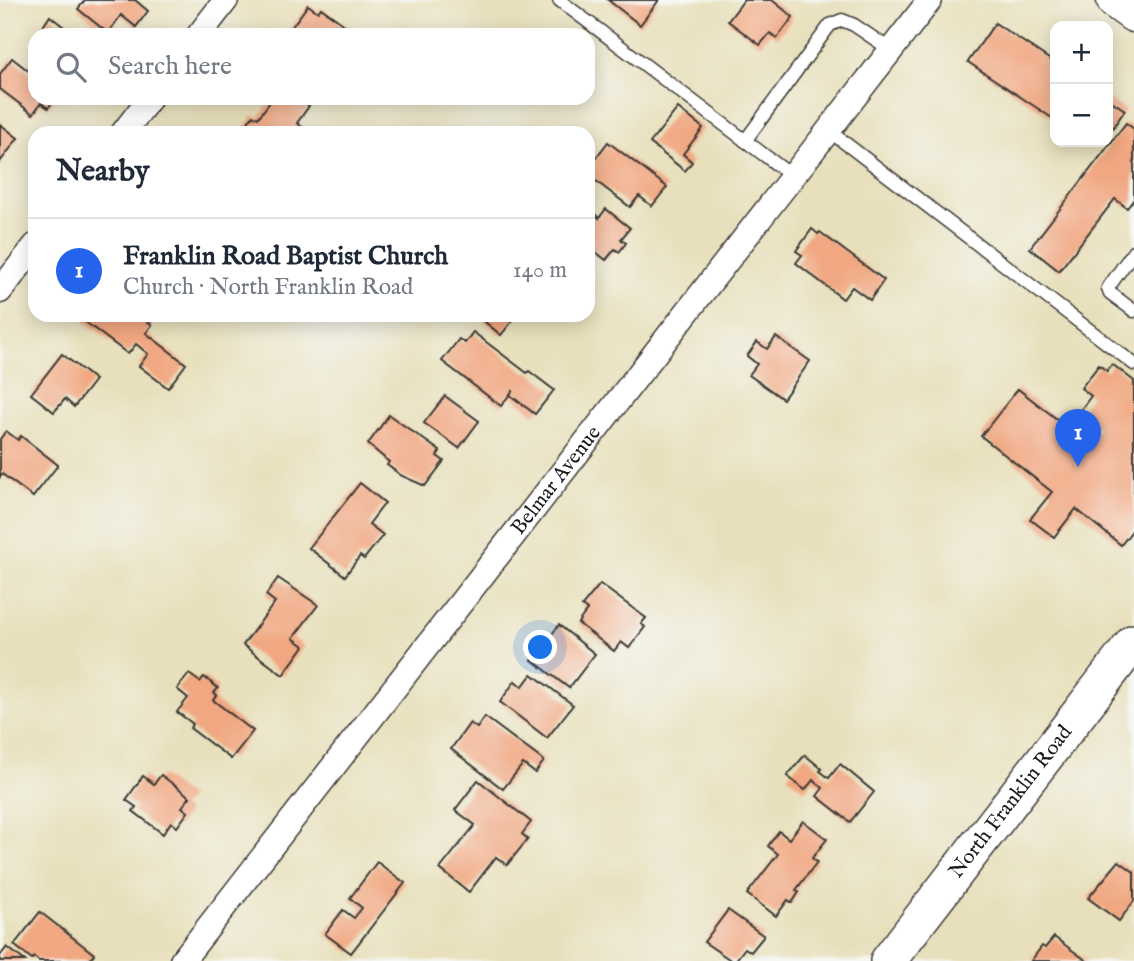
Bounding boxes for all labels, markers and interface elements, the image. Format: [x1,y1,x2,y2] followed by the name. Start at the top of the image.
[1050,21,1113,147] map controls
[1050,21,1113,84] button: +
[28,28,595,105] search box
[52,48,90,86] icon: search
[108,50,232,83] text: Search here
[1050,84,1113,147] button: −
[56,153,149,191] text: Nearby
[123,240,448,273] text: Franklin Road Baptist Church
[75,256,83,285] text: 1
[513,256,567,285] text: 140 m
[123,273,413,302] text: Church · North Franklin Road
[1055,409,1101,467] pin: 1
[505,420,607,540] street label: Belmar Avenue
[523,630,557,664] your location
[943,719,1079,884] street label: North Franklin Road

